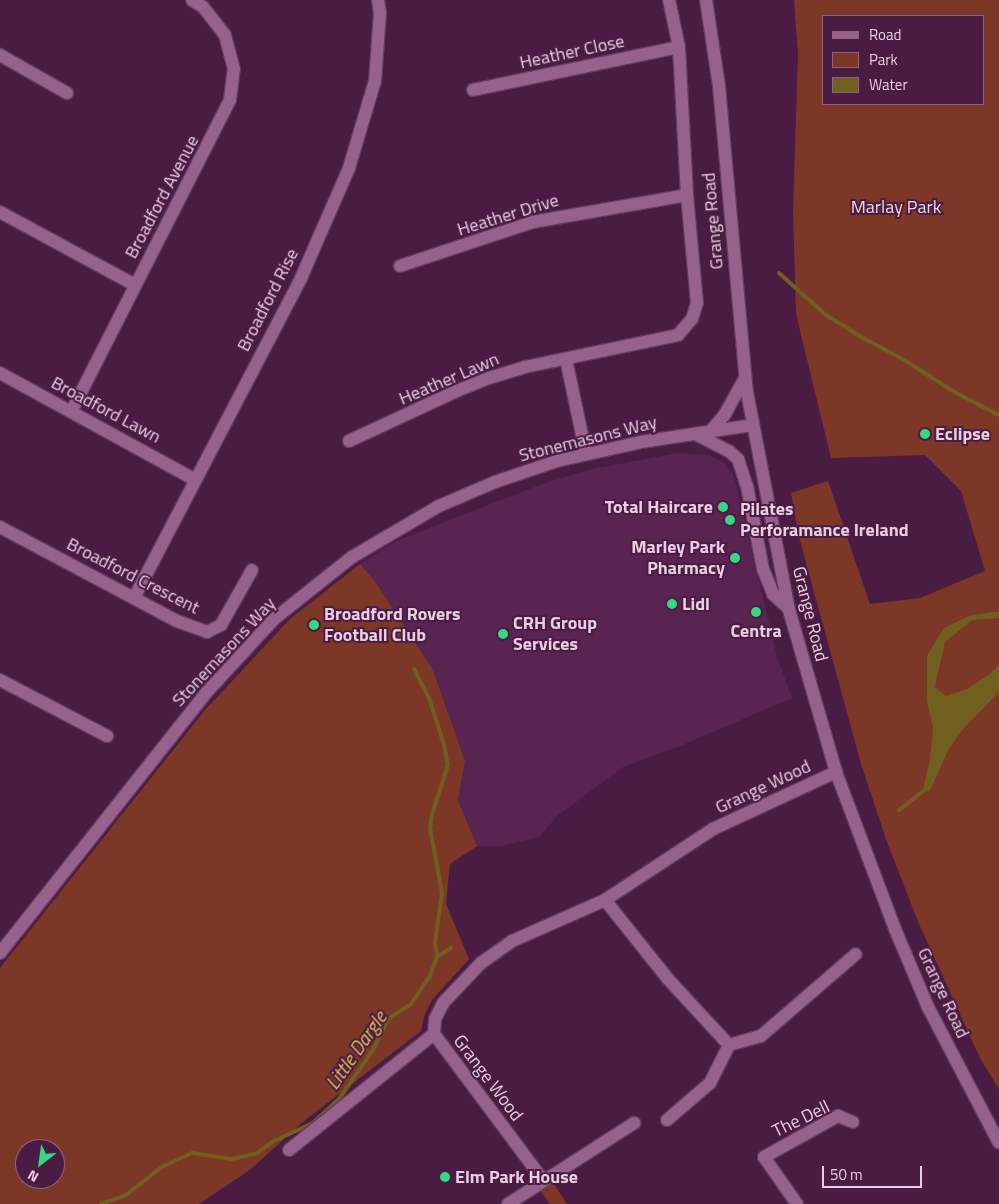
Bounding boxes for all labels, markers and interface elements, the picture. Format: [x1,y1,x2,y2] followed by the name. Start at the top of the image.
[822,15,984,105] legend
[869,23,901,46] text: Road
[518,30,626,74] street label: Heather Close
[869,48,898,71] text: Park
[869,73,908,96] text: Water
[120,132,204,262] street label: Broadford Avenue
[698,172,728,270] street label: Grange Road
[455,189,561,241] street label: Heather Drive
[851,196,941,218] park label: Marlay Park
[233,245,303,355] street label: Broadford Rise
[396,348,502,410] street label: Heather Lawn
[48,372,164,448] street label: Broadford Lawn
[517,411,659,467] street label: Stonemasons Way
[935,423,990,445] place label: Eclipse
[919,428,931,440] marker: Eclipse
[605,496,713,518] place label: Total Haircare
[740,499,909,542] place label: Pilates Perforamance Ireland
[717,501,729,513] marker: Total Haircare
[724,514,736,526] marker: Pilates Perforamance Ireland
[63,533,203,619] street label: Broadford Crescent
[631,537,725,580] place label: Marley Park Pharmacy
[729,552,741,564] marker: Marley Park Pharmacy
[788,564,832,664] street label: Grange Road
[168,593,280,711] street label: Stonemasons Way
[682,593,710,615] place label: Lidl
[666,598,678,610] marker: Lidl
[324,604,460,646] place label: Broadford Rovers Football Club
[750,606,762,618] marker: Centra
[513,613,597,656] place label: CRH Group Services
[308,619,320,631] marker: Broadford Rovers Football Club
[730,620,782,642] place label: Centra
[497,628,509,640] marker: CRH Group Services
[712,756,814,818] street label: Grange Wood
[913,944,973,1042] street label: Grange Road
[321,1007,391,1093] water label: Little Dargle
[449,1031,527,1125] street label: Grange Wood
[769,1096,833,1142] street label: The Dell
[15,1139,65,1189] north arrow
[824,1156,924,1188] scale bar
[830,1163,863,1186] text: 50 m
[23,1165,42,1188] text: N
[455,1166,578,1188] place label: Elm Park House
[439,1171,451,1183] marker: Elm Park House

